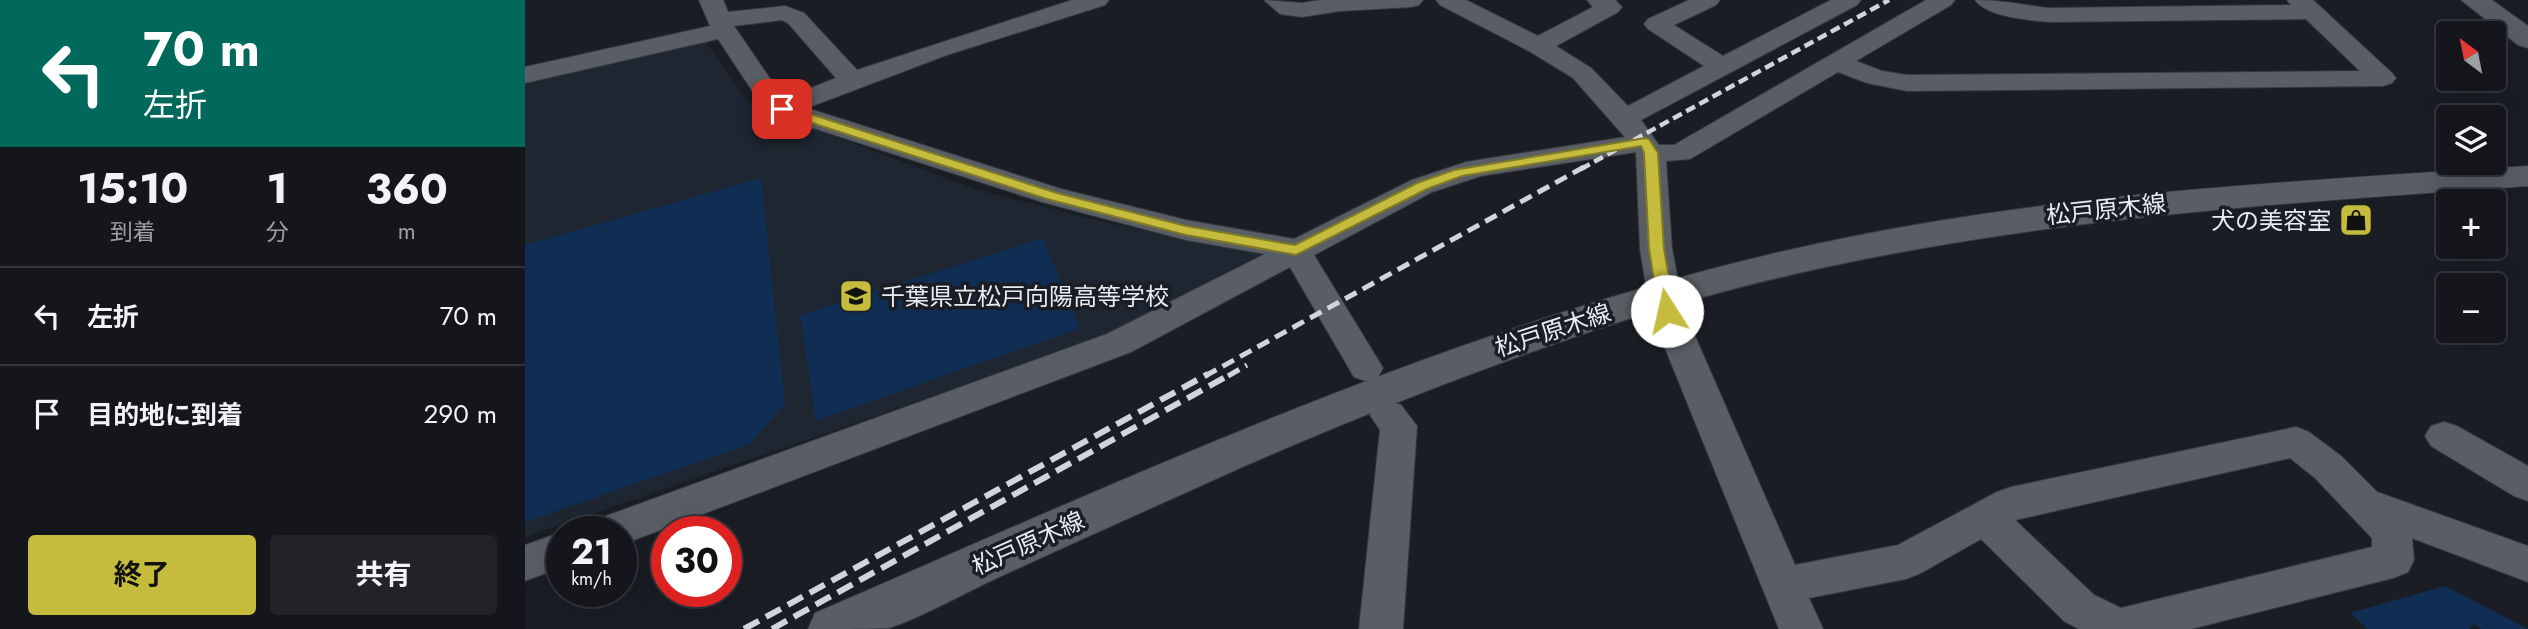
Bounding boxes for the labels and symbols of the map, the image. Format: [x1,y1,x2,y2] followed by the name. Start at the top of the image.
[2436,21,2506,91] north arrow
[752,79,812,139] pin
[2044,185,2168,233] street label: 松戸原木線
[2337,201,2375,239] shop icon: 犬の美容室
[2211,203,2331,238] place label: 犬の美容室
[1630,274,1704,348] position arrow
[837,277,875,315] school or university icon: 千葉県立松戸向陽高等学校
[881,279,1169,314] place label: 千葉県立松戸向陽高等学校
[1491,295,1615,365] street label: 松戸原木線
[966,503,1090,583] street label: 松戸原木線
[651,516,742,607] speed limit sign: 30

